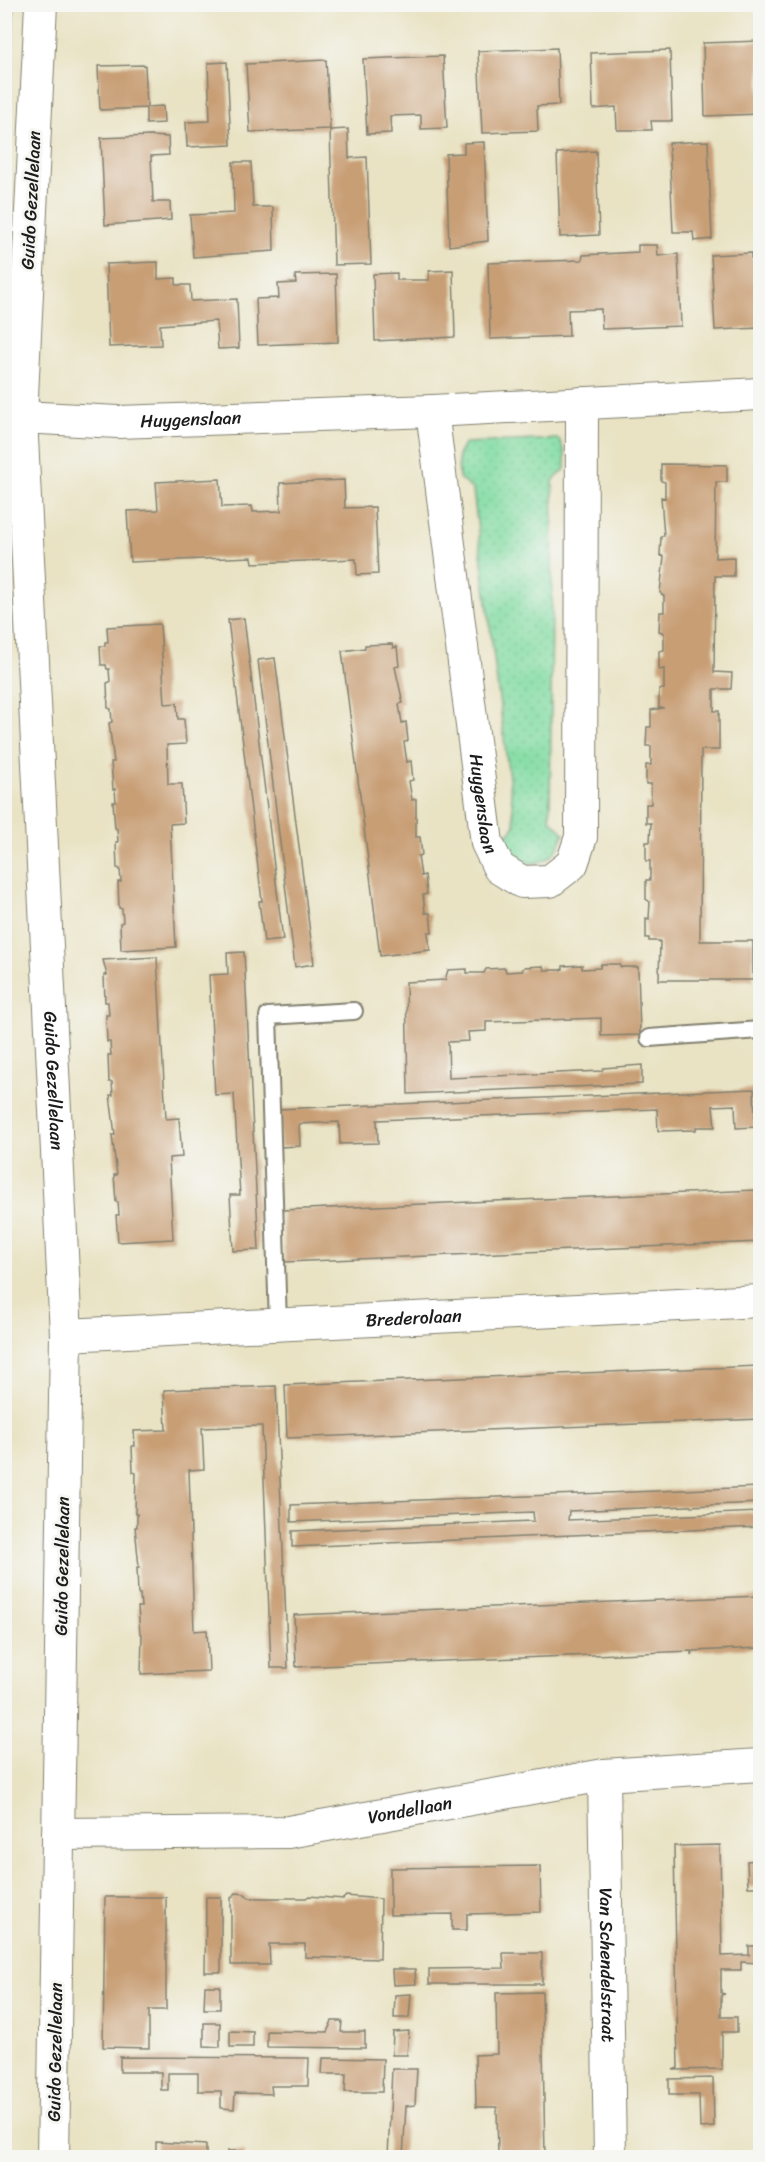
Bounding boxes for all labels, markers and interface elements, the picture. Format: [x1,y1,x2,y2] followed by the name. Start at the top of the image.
[11,129,51,270] street label: Guido Gezellelaan
[140,402,242,437] street label: Huygenslaan
[460,752,506,860] street label: Huygenslaan
[34,1010,73,1151] street label: Guido Gezellelaan
[365,1300,463,1336] street label: Brederolaan
[45,1496,79,1636] street label: Guido Gezellelaan
[365,1787,455,1833] street label: Vondellaan
[590,1888,624,2043] street label: Van Schendelstraat
[38,1982,72,2122] street label: Guido Gezellelaan

